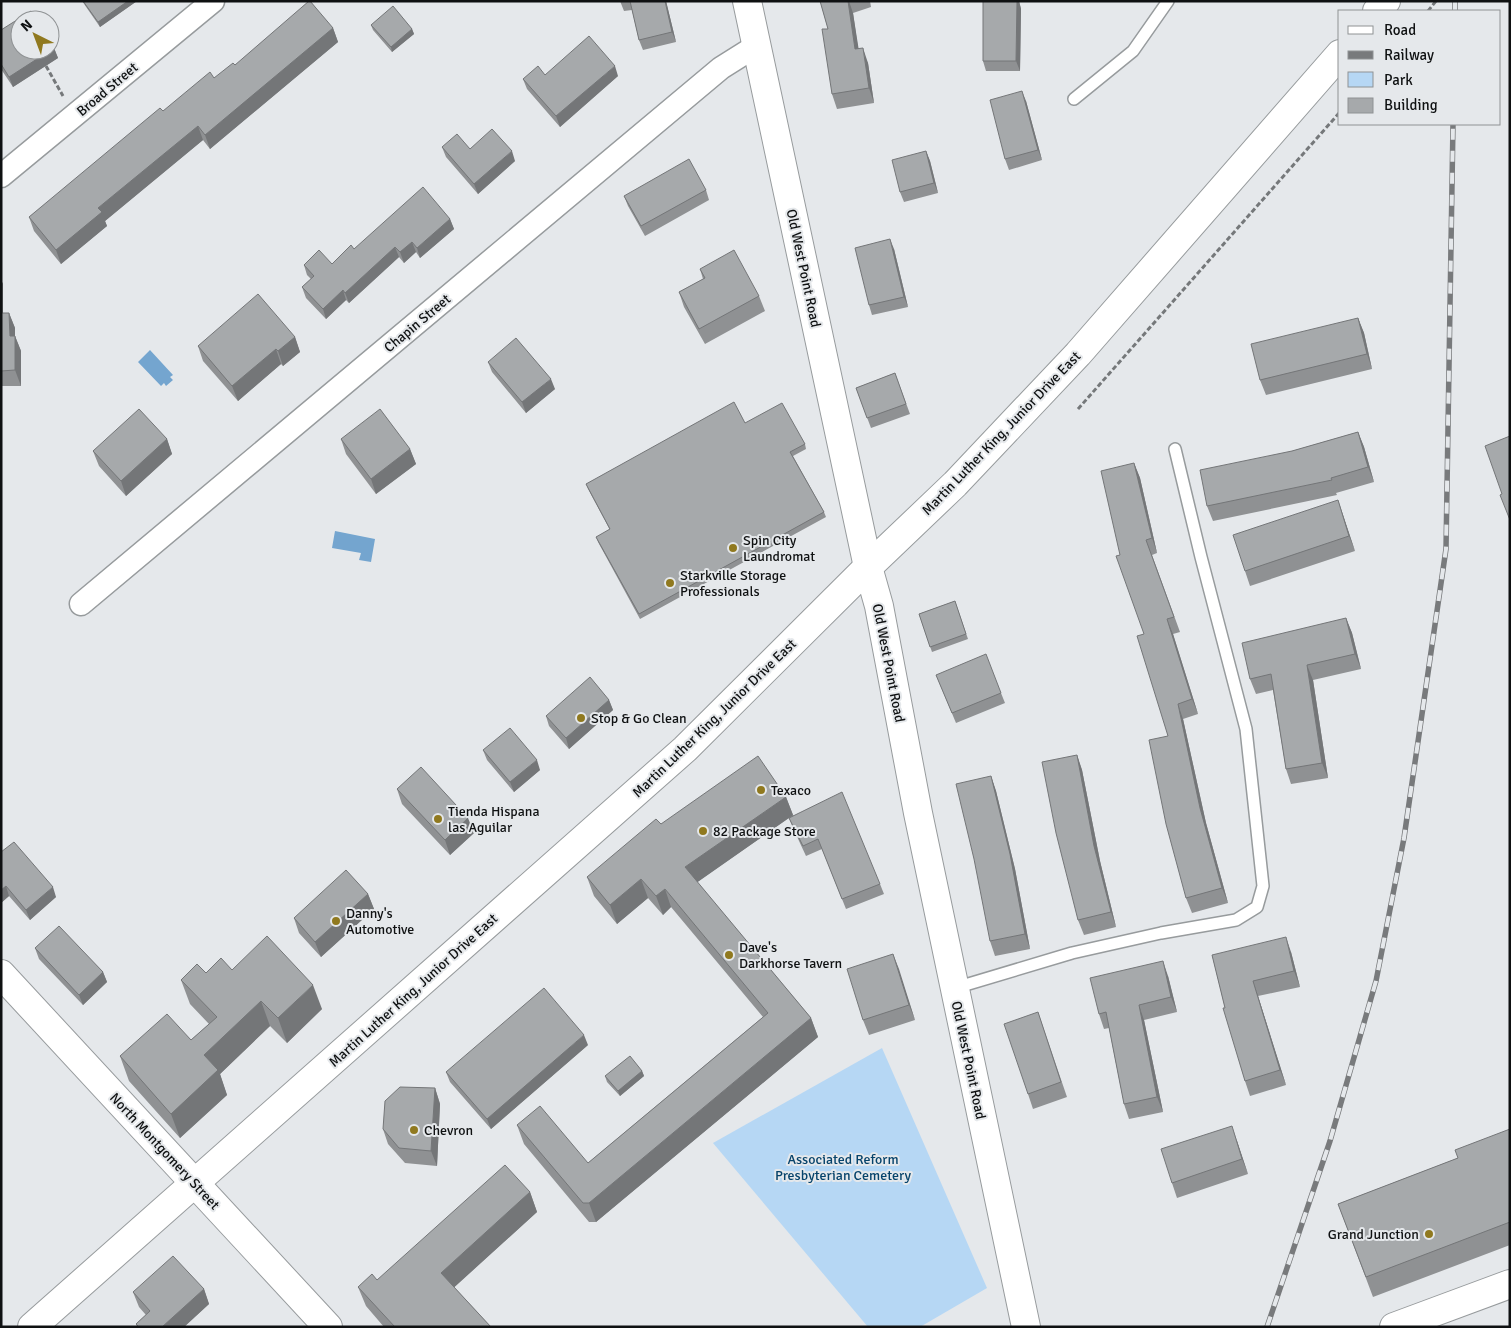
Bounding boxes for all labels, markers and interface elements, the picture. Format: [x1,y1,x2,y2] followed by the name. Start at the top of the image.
[10,10,60,60] north arrow
[1338,10,1501,125] legend
[17,16,36,35] text: N
[1384,21,1416,39] text: Road
[1384,46,1434,64] text: Railway
[73,59,141,120] street label: Broad Street
[1384,71,1413,89] text: Park
[1384,96,1438,114] text: Building
[783,207,824,329] street label: Old West Point Road
[381,291,454,356] street label: Chapin Street
[918,348,1084,519] street label: Martin Luther King, Junior Drive East
[743,532,815,565] place label: Spin City Laundromat
[727,542,739,554] marker: Spin City Laundromat
[680,567,786,600] place label: Starkville Storage Professionals
[664,577,676,589] marker: Starkville Storage Professionals
[869,602,908,724] street label: Old West Point Road
[629,635,800,801] street label: Martin Luther King, Junior Drive East
[591,710,687,727] place label: Stop & Go Clean
[575,712,587,724] marker: Stop & Go Clean
[771,782,811,799] place label: Texaco
[755,784,767,796] marker: Texaco
[448,803,540,836] place label: Tienda Hispana las Aguilar
[432,813,444,825] marker: Tienda Hispana las Aguilar
[713,823,816,840] place label: 82 Package Store
[697,825,709,837] marker: 82 Package Store
[346,905,414,938] place label: Danny's Automotive
[326,910,501,1071] street label: Martin Luther King, Junior Drive East
[330,915,342,927] marker: Danny's Automotive
[739,939,842,972] place label: Dave's Darkhorse Tavern
[723,949,735,961] marker: Dave's Darkhorse Tavern
[948,999,989,1121] street label: Old West Point Road
[106,1089,223,1213] street label: North Montgomery Street
[424,1122,473,1139] place label: Chevron
[408,1124,420,1136] marker: Chevron
[775,1151,911,1184] park label: Associated Reform Presbyterian Cemetery
[1328,1226,1419,1243] place label: Grand Junction
[1423,1228,1435,1240] marker: Grand Junction

